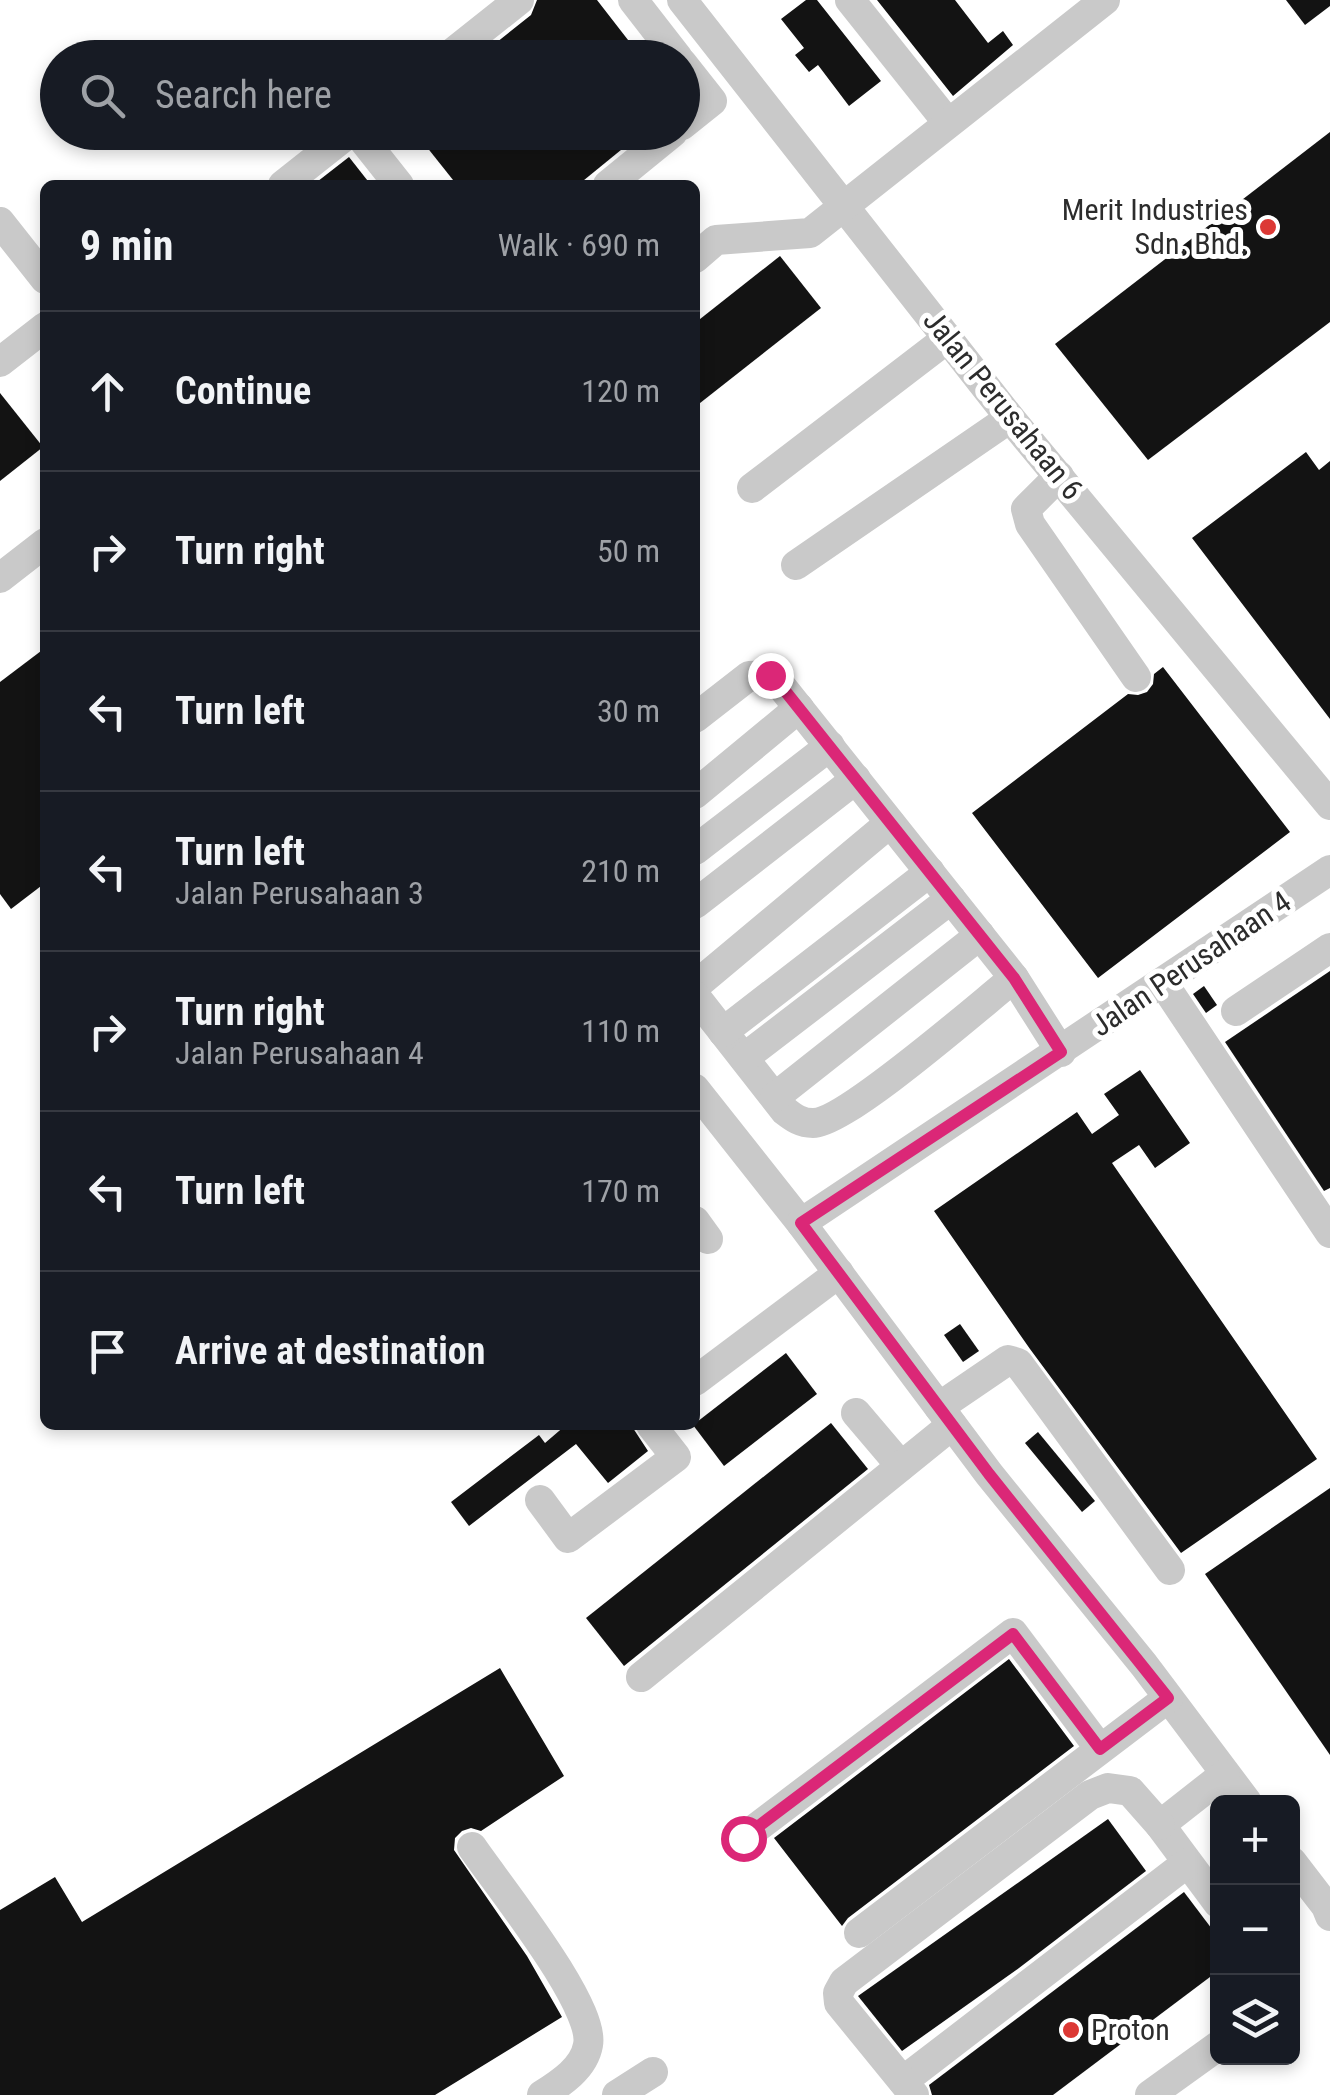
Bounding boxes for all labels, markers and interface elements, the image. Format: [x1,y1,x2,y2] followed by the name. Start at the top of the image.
[40,40,700,150] search box
[75,68,130,123] icon: search
[155,73,332,117] text: Search here
[1062,192,1248,261] place label: Merit Industries Sdn. Bhd.
[1257,216,1279,238] marker: Merit Industries Sdn. Bhd.
[80,221,173,270] text: 9 min
[498,226,660,264] text: Walk · 690 m
[916,303,1090,506] street label: Jalan Perusahaan 6
[80,364,135,419] icon: ahead
[175,369,311,413] text: Continue
[581,372,660,410] text: 120 m
[80,524,135,579] icon: right
[175,529,325,573] text: Turn right
[597,532,660,570] text: 50 m
[748,653,794,699] route end
[80,684,135,739] icon: left
[175,689,305,733] text: Turn left
[597,692,660,730] text: 30 m
[175,830,305,874] text: Turn left
[80,844,135,899] icon: left
[581,852,660,890] text: 210 m
[175,874,424,912] text: Jalan Perusahaan 3
[1084,884,1297,1043] street label: Jalan Perusahaan 4
[175,990,325,1034] text: Turn right
[80,1004,135,1059] icon: right
[581,1012,660,1050] text: 110 m
[175,1034,424,1072] text: Jalan Perusahaan 4
[80,1164,135,1219] icon: left
[175,1169,305,1213] text: Turn left
[581,1172,660,1210] text: 170 m
[80,1324,135,1379] icon: arrive
[175,1329,485,1373] text: Arrive at destination
[1210,1795,1300,2065] map controls
[1210,1795,1300,1885] button: +
[721,1816,767,1862] route start
[1210,1885,1300,1975] button: −
[1210,1975,1300,2065] button: layers
[1091,2012,1170,2047] place label: Proton
[1060,2019,1082,2041] marker: Proton

